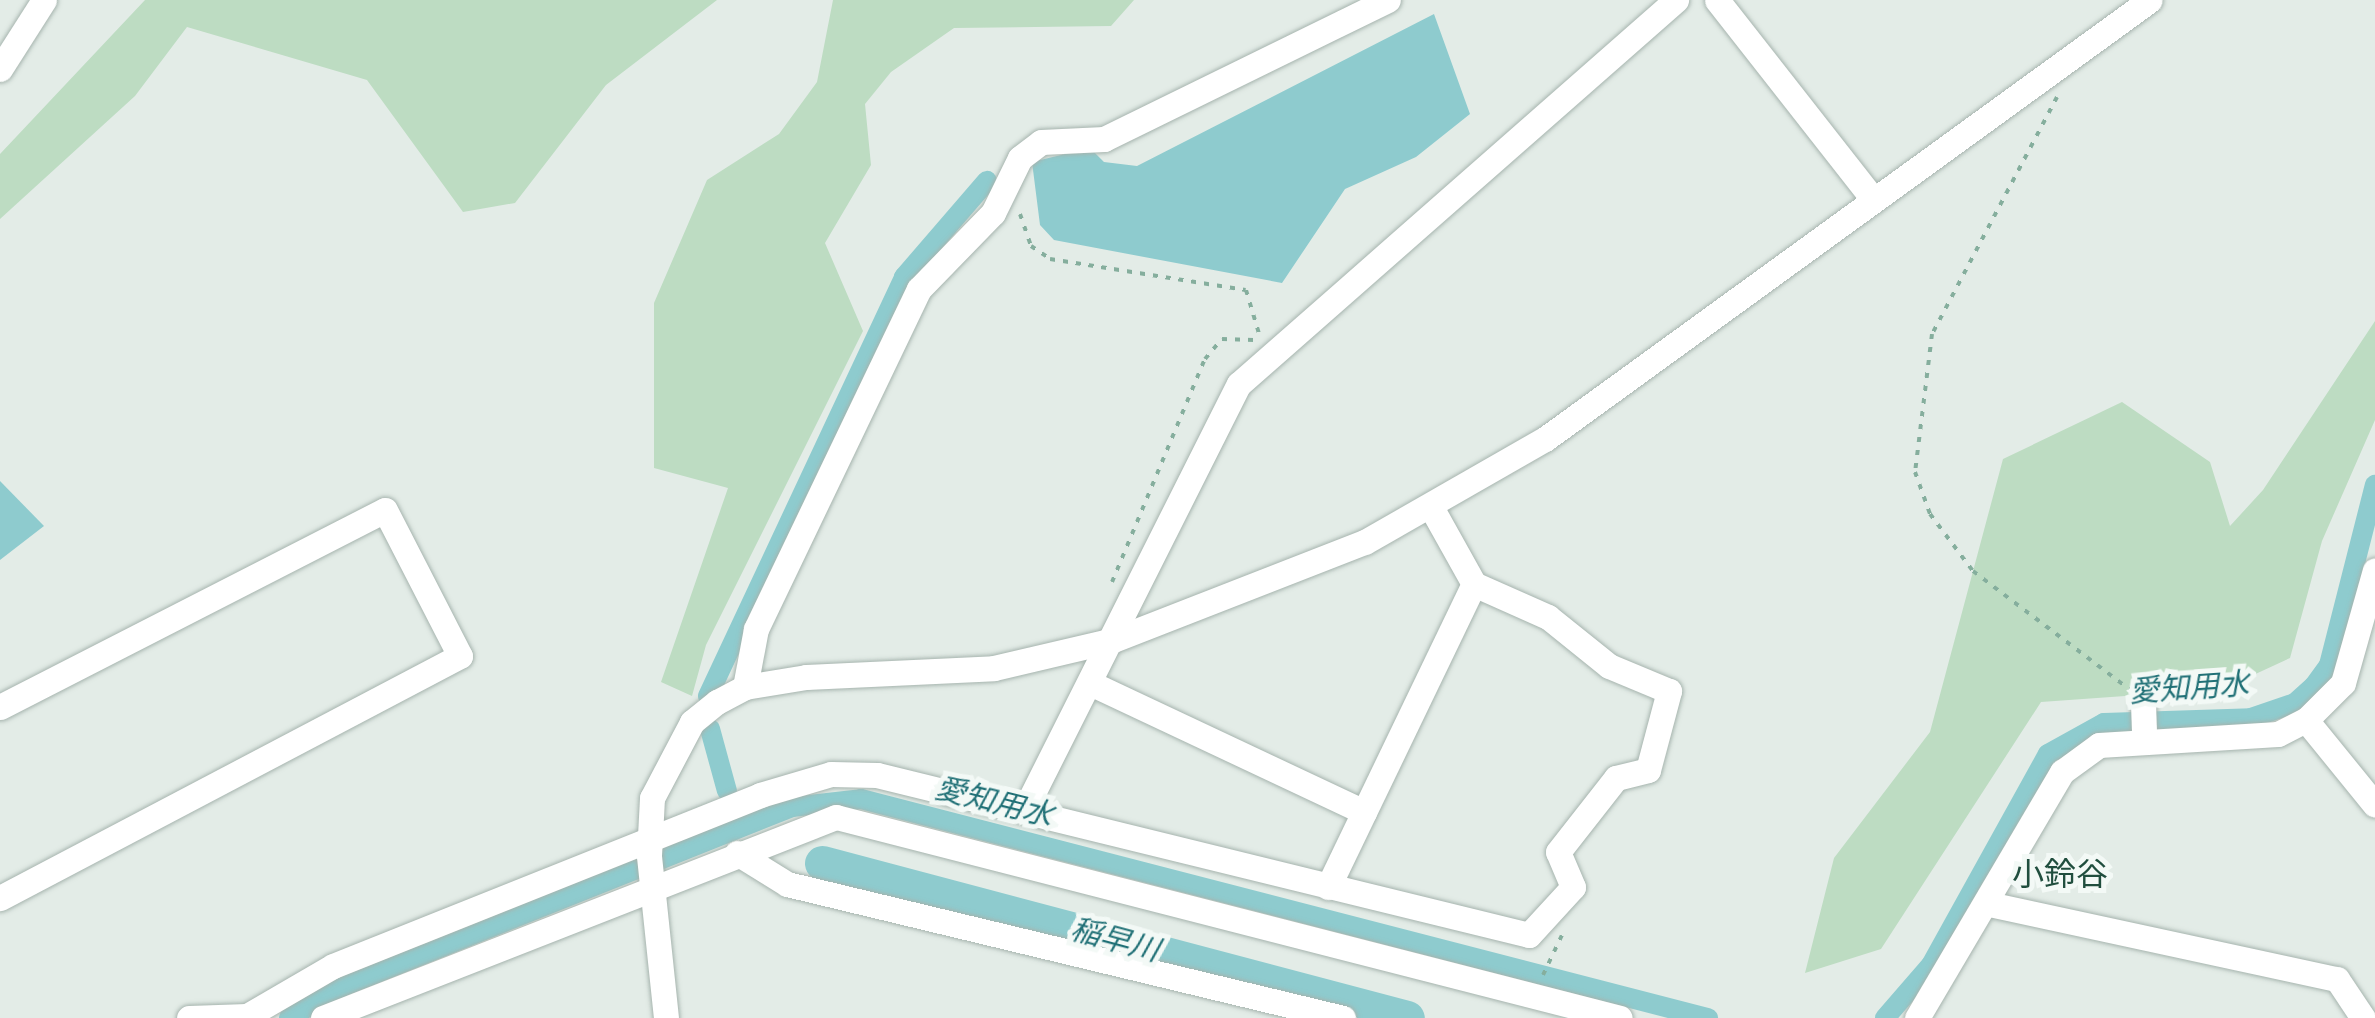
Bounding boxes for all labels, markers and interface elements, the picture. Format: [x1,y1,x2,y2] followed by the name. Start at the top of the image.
[2128,666,2250,710] water label: 愛知用水
[931,770,1057,834] water label: 愛知用水
[2012,855,2108,893] district label: 小鈴谷
[1067,911,1163,969] water label: 稲早川

